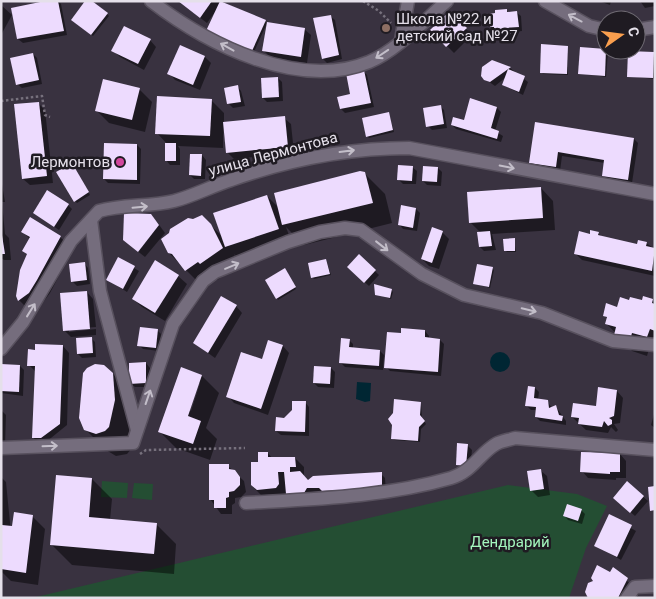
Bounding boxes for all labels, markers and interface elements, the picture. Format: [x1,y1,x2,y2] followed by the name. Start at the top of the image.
[396,10,518,45] place label: Школа №22 и детский сад №27
[596,10,646,60] north arrow
[567,13,582,23] one-way arrow
[380,22,392,34] marker: Школа №22 и детский сад №27
[625,25,642,38] text: С
[220,41,234,51] one-way arrow
[375,49,389,59] one-way arrow
[207,128,339,180] street label: улица Лермонтова
[339,146,355,156] one-way arrow
[31,153,110,171] place label: Лермонтов
[114,156,126,168] marker: Лермонтов
[499,163,515,173] one-way arrow
[132,202,148,212] one-way arrow
[375,241,389,251] one-way arrow
[224,260,239,270] one-way arrow
[26,303,36,317] one-way arrow
[521,306,537,315] one-way arrow
[144,389,154,405] one-way arrow
[42,441,58,451] one-way arrow
[470,533,550,551] park label: Дендрарий

